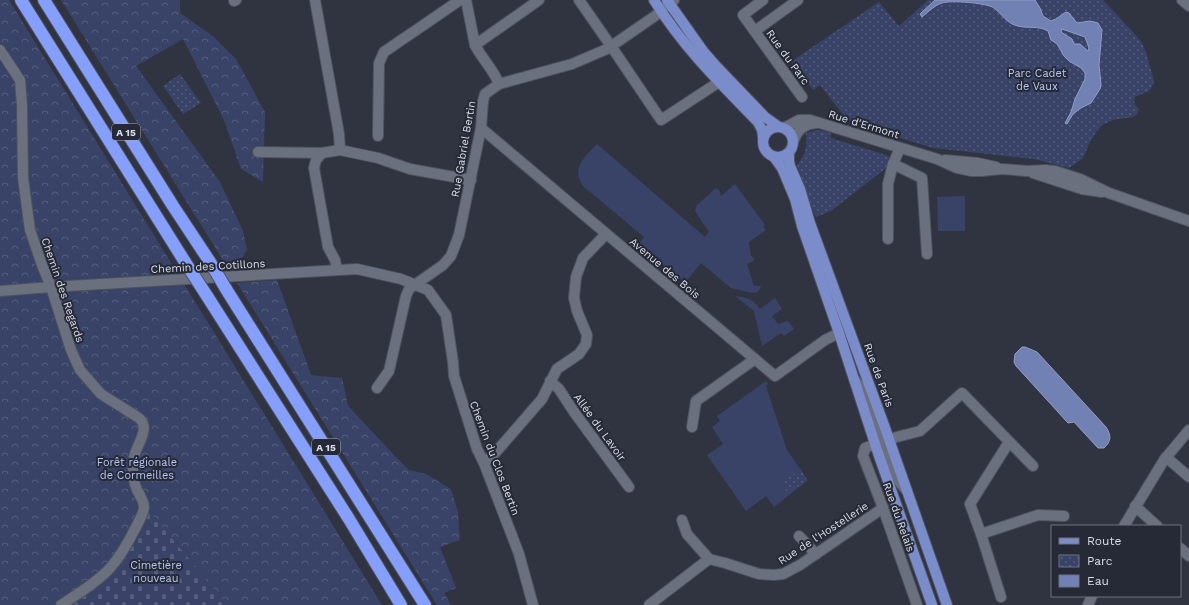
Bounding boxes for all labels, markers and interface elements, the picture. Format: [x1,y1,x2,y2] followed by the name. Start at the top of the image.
[763,27,812,87] street label: Rue du Parc
[1008,67,1067,93] park label: Parc Cadet de Vaux
[449,100,478,198] street label: Rue Gabriel Bertin
[827,108,901,142] street label: Rue d'Ermont
[112,124,140,140] road number: A 15
[627,235,703,302] street label: Avenue des Bois
[38,236,87,344] street label: Chemin des Regards
[150,257,266,276] street label: Chemin des Cotillons
[861,341,896,409] street label: Rue de Paris
[571,391,629,464] street label: Allée du Lavoir
[467,399,522,517] street label: Chemin du Clos Bertin
[312,439,340,455] road number: A 15
[97,456,177,482] park label: Forêt régionale de Cormeilles
[880,481,917,554] street label: Rue du Relais
[776,499,871,567] street label: Rue de l'Hostellerie
[1051,525,1181,597] legend
[1087,534,1121,548] text: Route
[1087,554,1113,568] text: Parc
[130,559,182,585] park label: Cimetière nouveau
[1087,574,1109,588] text: Eau

